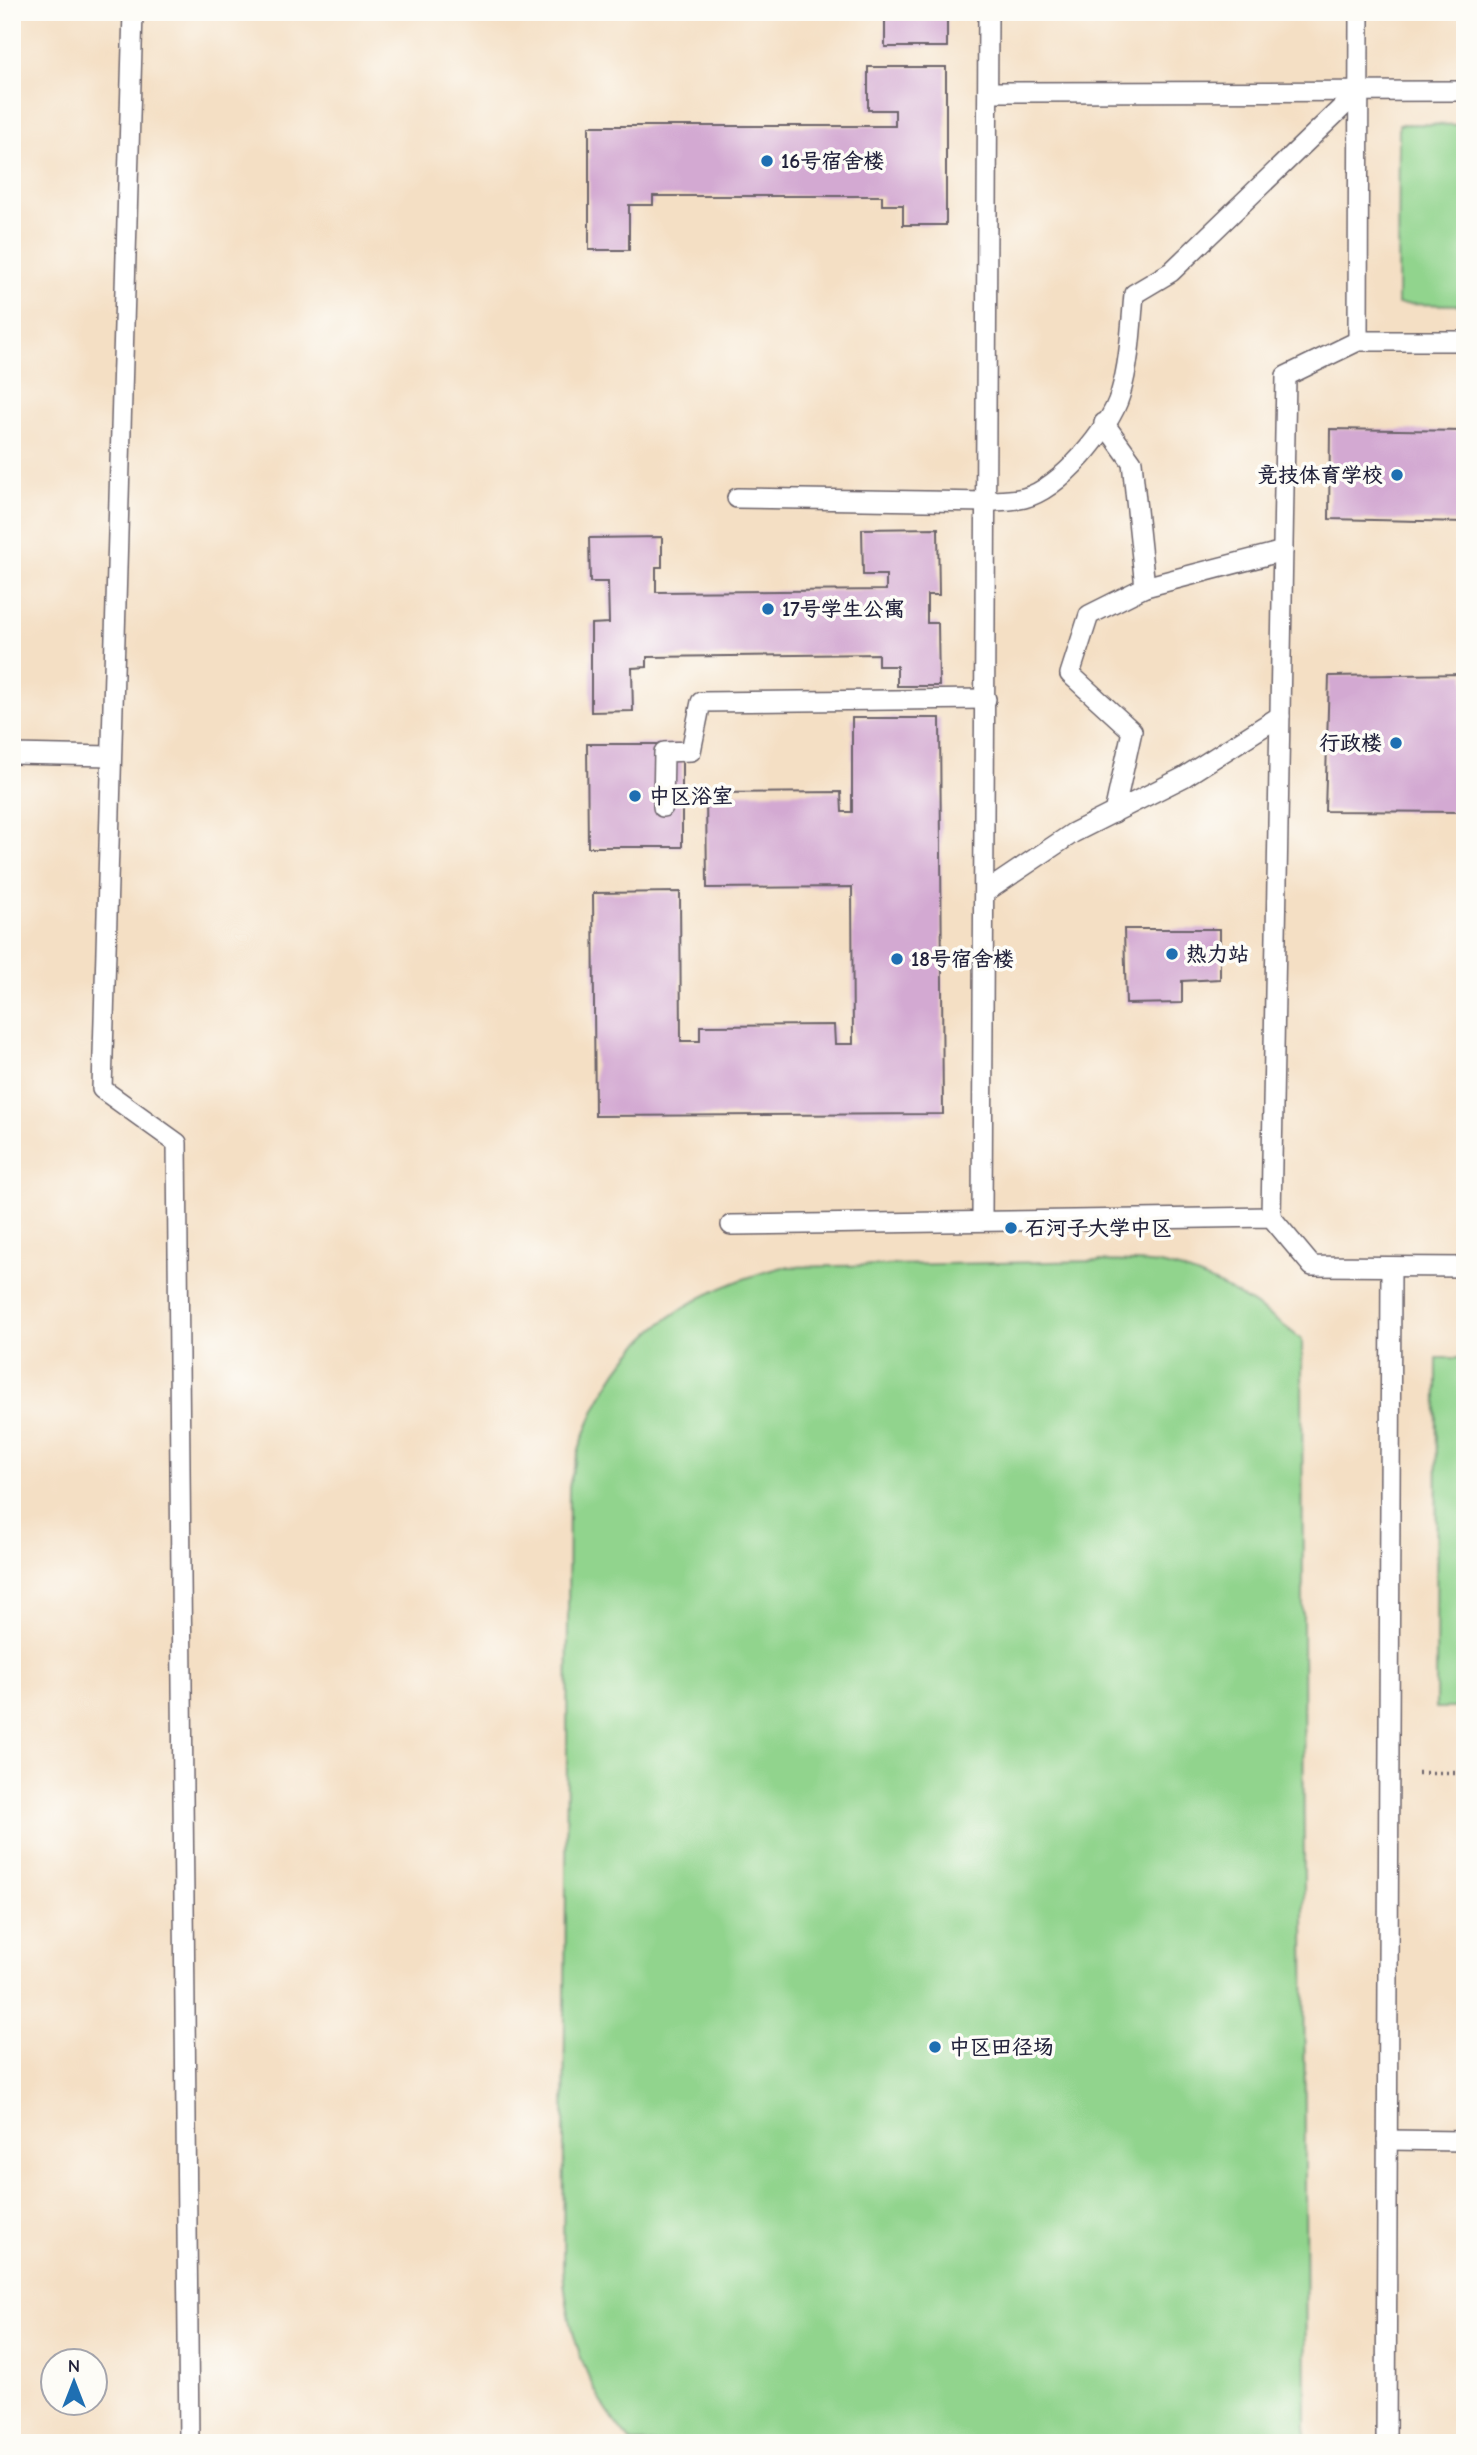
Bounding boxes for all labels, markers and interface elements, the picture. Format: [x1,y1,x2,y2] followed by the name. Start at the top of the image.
[781,149,884,173] place label: 16号宿舍楼
[759,153,775,169] marker: 16号宿舍楼
[1257,463,1383,487] place label: 竞技体育学校
[1389,467,1405,483] marker: 竞技体育学校
[782,597,905,621] place label: 17号学生公寓
[760,601,776,617] marker: 17号学生公寓
[1319,731,1382,755] place label: 行政楼
[1388,735,1404,751] marker: 行政楼
[649,784,733,808] place label: 中区浴室
[627,788,643,804] marker: 中区浴室
[1186,942,1249,966] place label: 热力站
[1164,946,1180,962] marker: 热力站
[911,947,1014,971] place label: 18号宿舍楼
[889,951,905,967] marker: 18号宿舍楼
[1025,1216,1172,1240] place label: 石河子大学中区
[1003,1220,1019,1236] marker: 石河子大学中区
[949,2035,1054,2059] place label: 中区田径场
[927,2039,943,2055] marker: 中区田径场
[38,2346,108,2416] north arrow
[68,2355,80,2377] text: N

